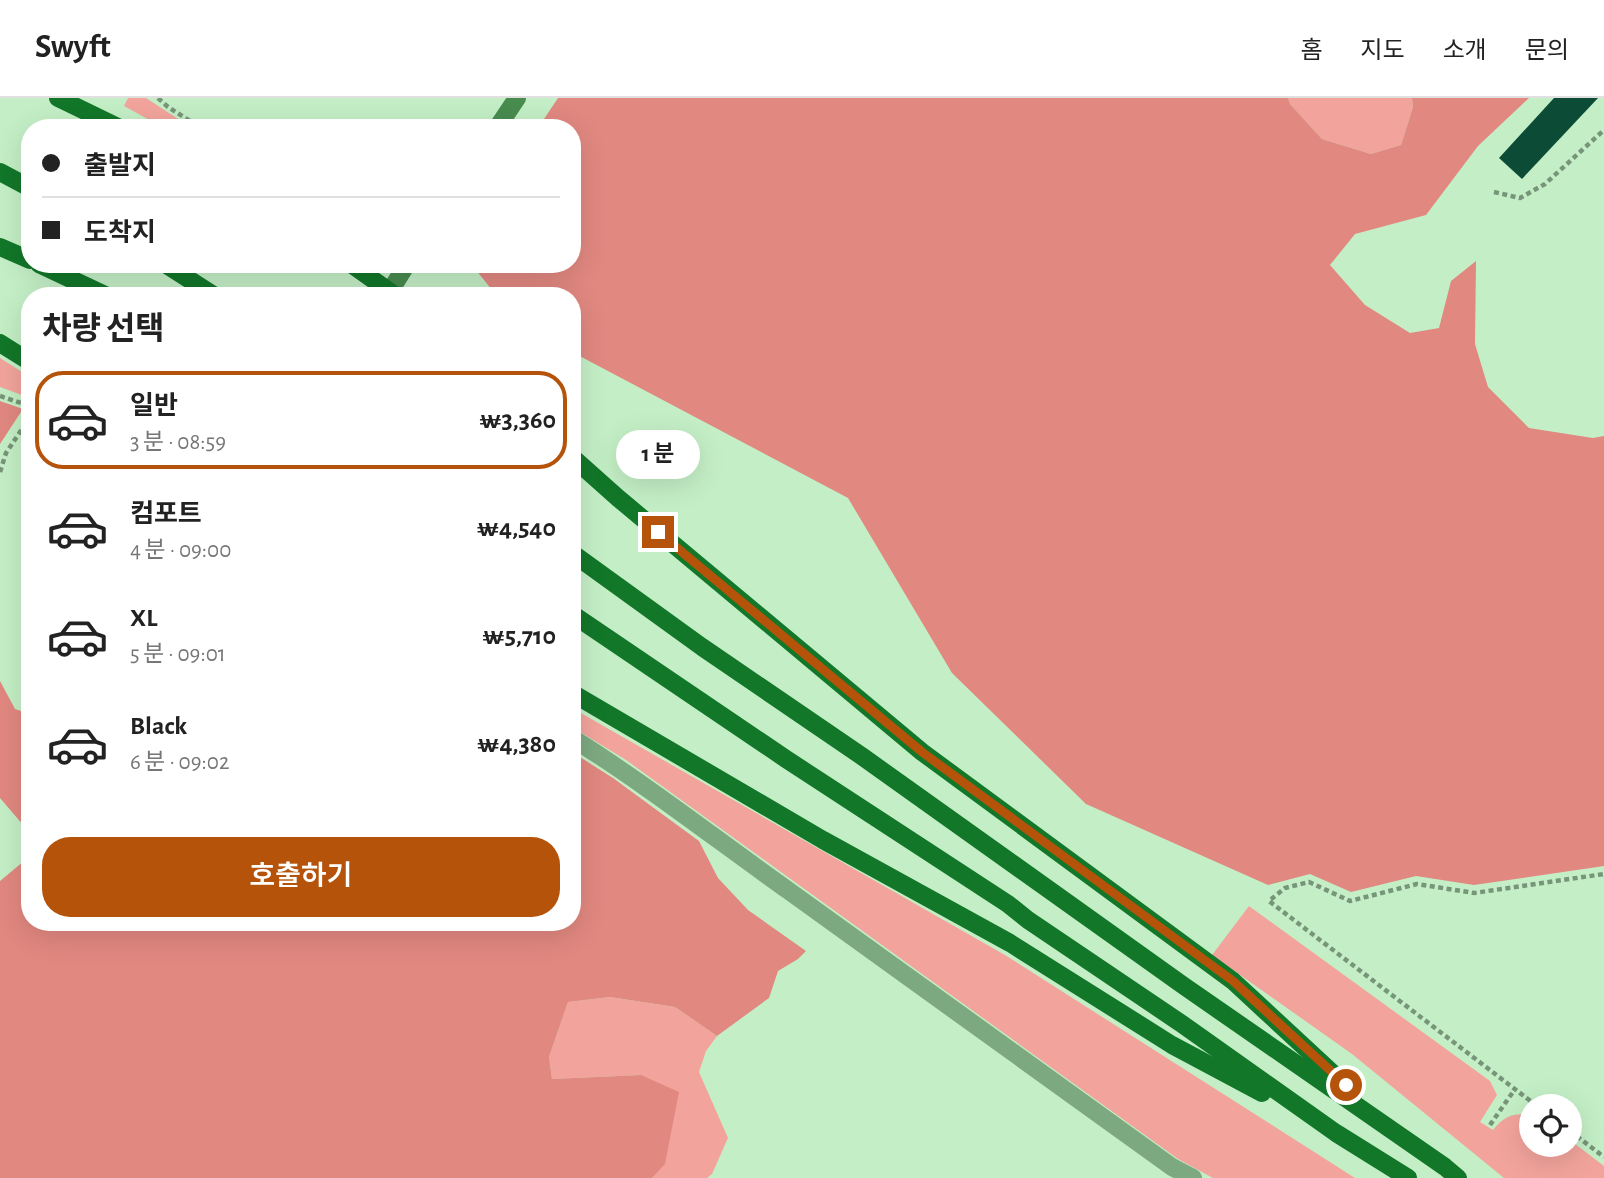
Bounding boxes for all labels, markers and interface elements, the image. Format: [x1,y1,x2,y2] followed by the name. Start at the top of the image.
[35,31,111,64] text: Swyft
[1300,39,1322,63] text: 홈
[1360,39,1405,63] text: 지도
[1443,39,1487,63] text: 소개
[1525,39,1569,63] text: 문의
[84,153,156,179] text: 출발지
[84,220,156,246] text: 도착지
[42,313,165,345] text: 차량 선택
[46,389,109,452] icon: car
[130,393,178,419] text: 일반
[479,407,556,433] text: ₩3,360
[616,430,700,480] callout: 1 분
[130,431,226,454] text: 3 분 · 08:59
[642,443,674,466] text: 1 분
[46,497,109,560] icon: car
[130,501,202,527] text: 컴포트
[477,515,556,541] text: ₩4,540
[642,516,674,548] route end
[130,539,231,562] text: 4 분 · 09:00
[46,605,109,668] icon: car
[130,605,157,631] text: XL
[482,623,556,649] text: ₩5,710
[130,643,226,666] text: 5 분 · 09:01
[46,713,109,776] icon: car
[130,713,187,739] text: Black
[477,731,556,757] text: ₩4,380
[130,751,229,774] text: 6 분 · 09:02
[42,837,560,917] button: 호출하기
[1330,1069,1362,1101] route start
[1519,1094,1582,1157] map controls
[1519,1094,1582,1157] button: locate

